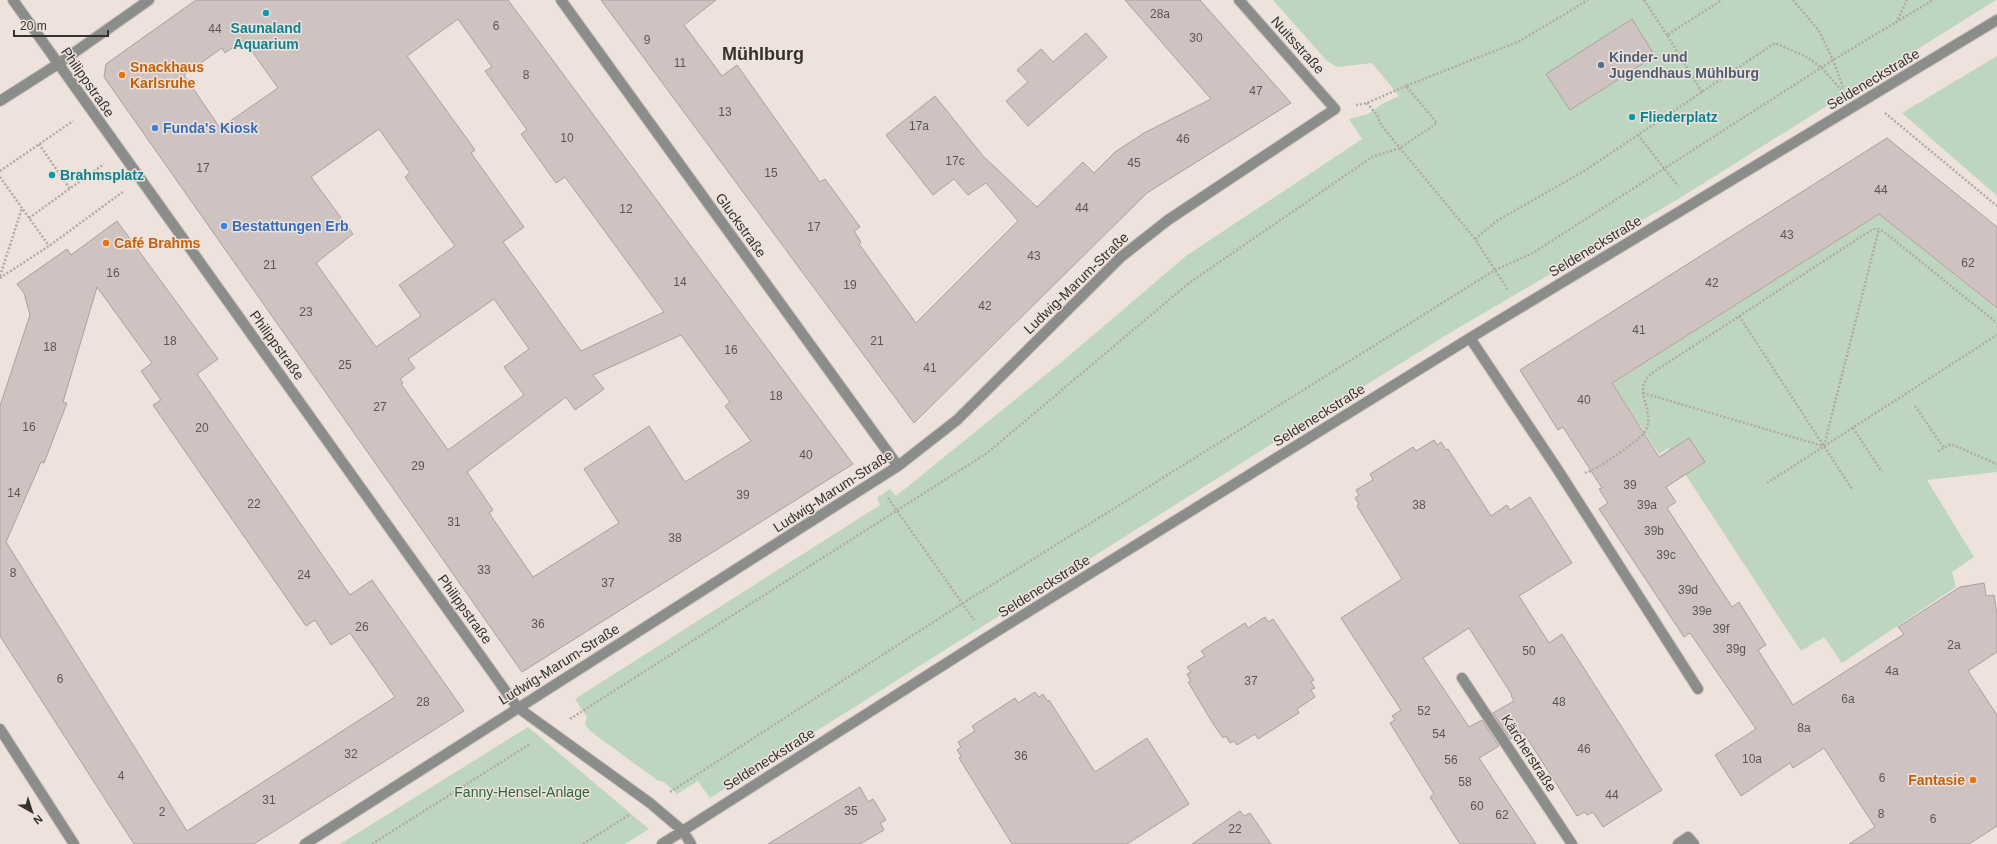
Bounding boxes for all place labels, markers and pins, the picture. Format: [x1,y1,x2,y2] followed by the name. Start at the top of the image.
[261,8,271,18] marker: Saunaland Aquarium
[231,20,301,52] place label: Saunaland Aquarium
[1609,49,1759,81] place label: Kinder- und Jugendhaus Mühlburg
[130,59,204,91] place label: Snackhaus Karlsruhe
[1596,60,1606,70] marker: Kinder- und Jugendhaus Mühlburg
[117,70,127,80] marker: Snackhaus Karlsruhe
[1640,109,1718,125] place label: Fliederplatz
[1627,112,1637,122] marker: Fliederplatz
[163,120,258,136] place label: Funda's Kiosk
[150,123,160,133] marker: Funda's Kiosk
[60,167,144,183] place label: Brahmsplatz
[47,170,57,180] marker: Brahmsplatz
[232,218,349,234] place label: Bestattungen Erb
[219,221,229,231] marker: Bestattungen Erb
[114,235,201,251] place label: Café Brahms
[101,238,111,248] marker: Café Brahms
[1908,772,1965,788] place label: Fantasie
[1968,775,1978,785] marker: Fantasie

